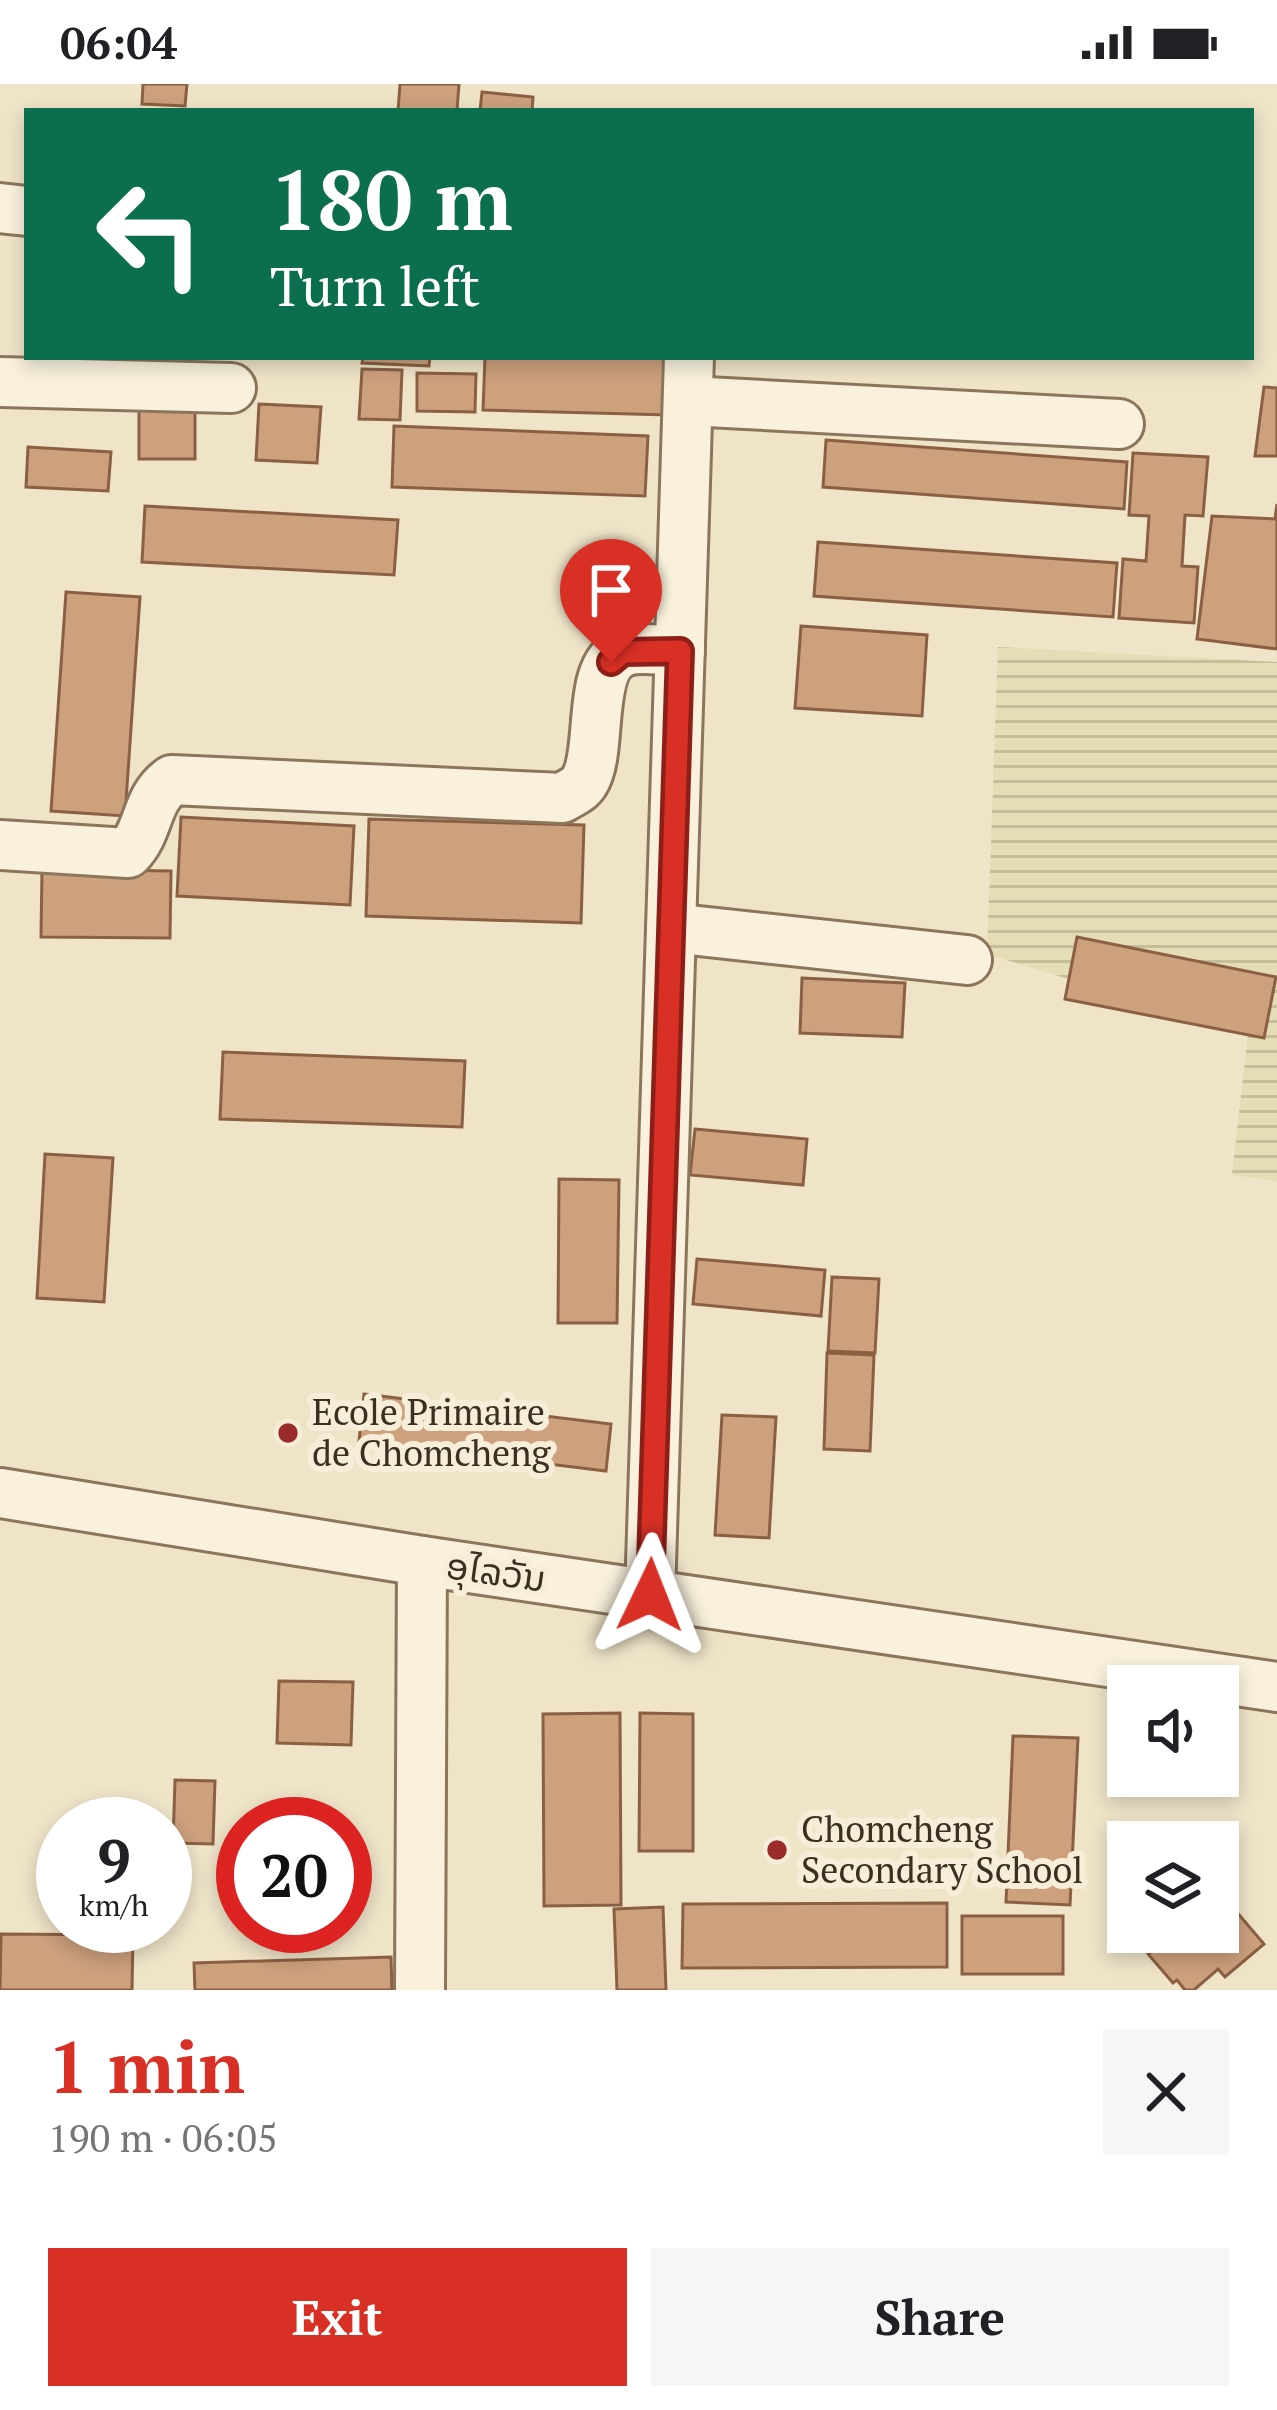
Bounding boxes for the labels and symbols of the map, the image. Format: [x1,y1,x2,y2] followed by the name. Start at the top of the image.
[560,539,662,662] pin
[312,1388,552,1476] place label: Ecole Primaire de Chomcheng
[275,1420,301,1446] marker: Ecole Primaire de Chomcheng
[587,1532,713,1658] position arrow
[443,1541,549,1602] street label: ອຸໄລວັນ
[216,1797,372,1953] speed limit sign: 20
[801,1805,1083,1893] place label: Chomcheng Secondary School
[764,1837,790,1863] marker: Chomcheng Secondary School

